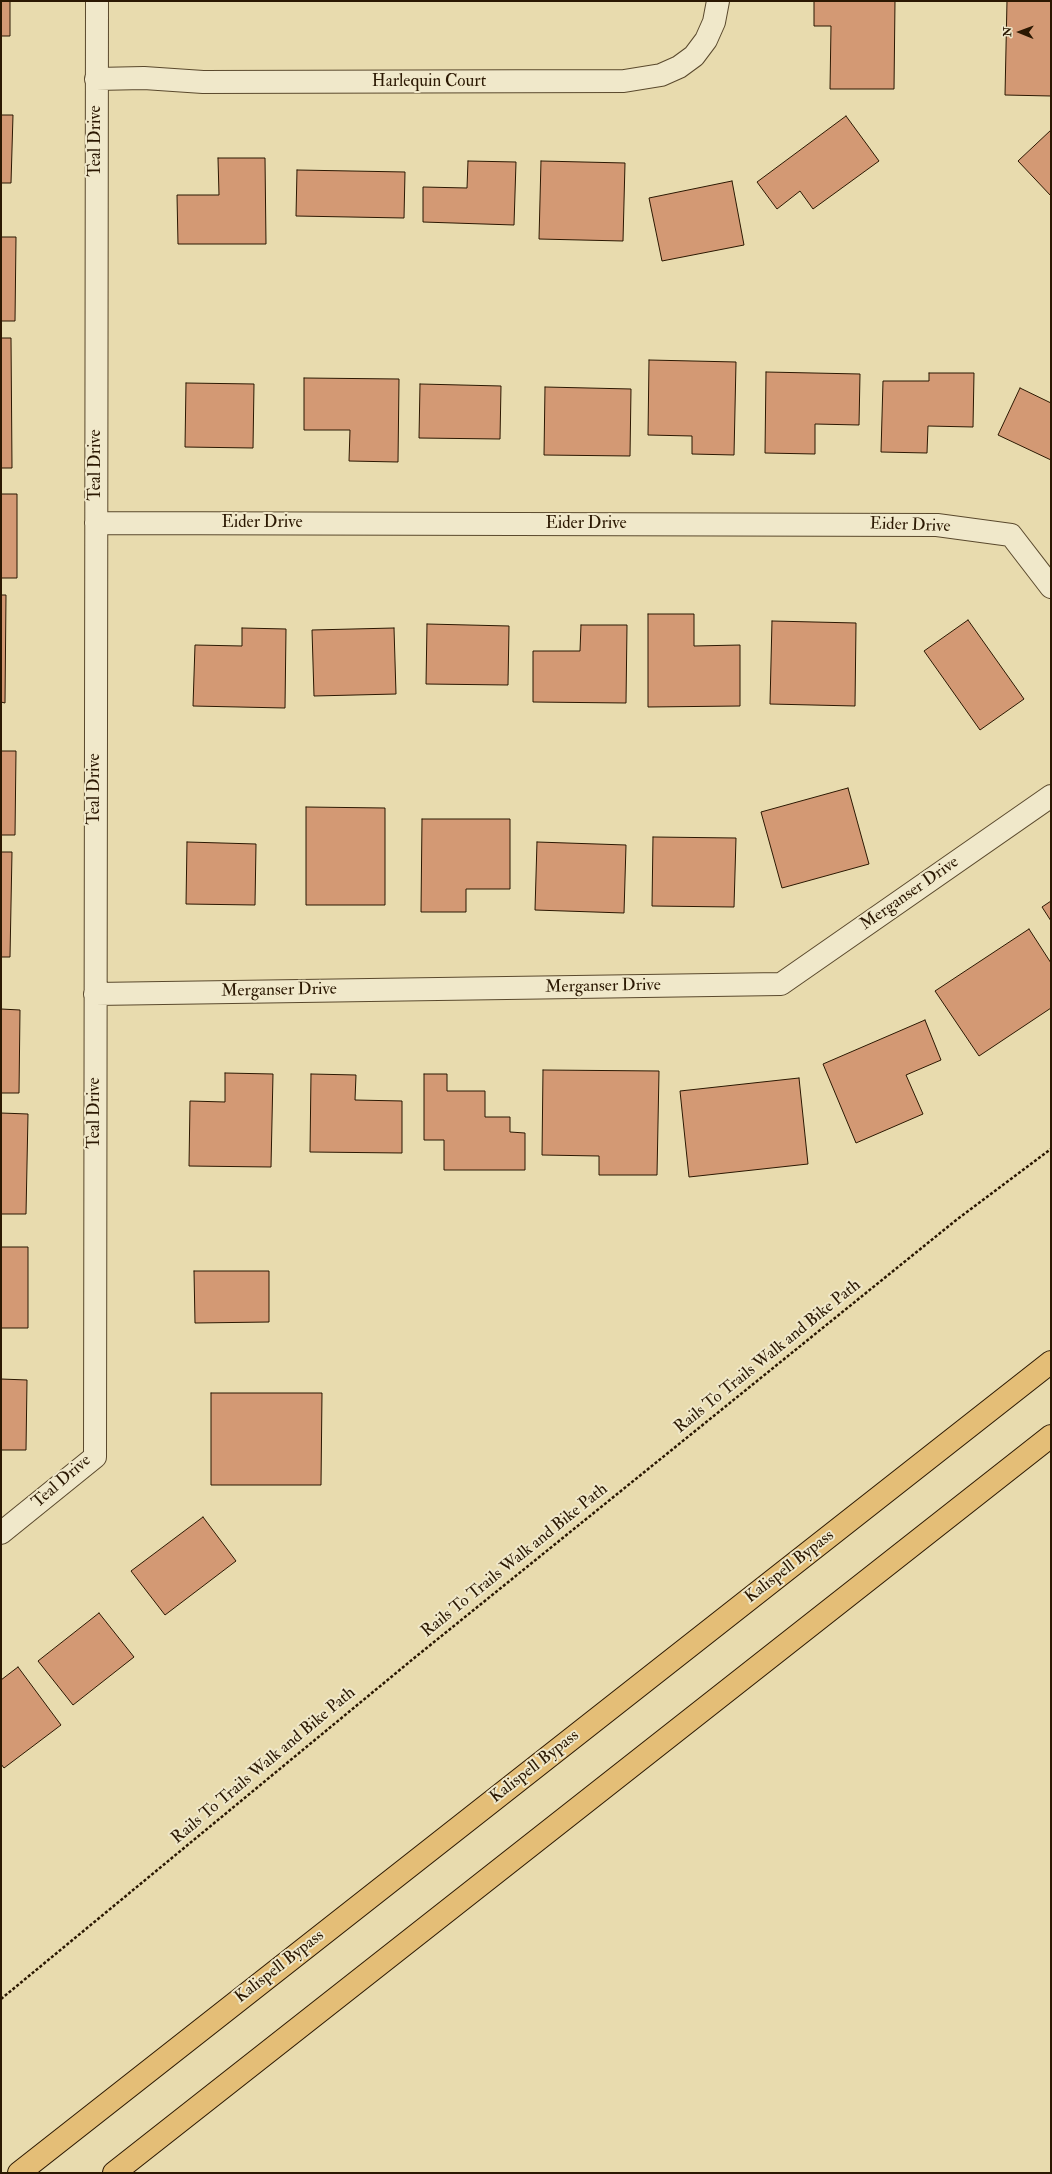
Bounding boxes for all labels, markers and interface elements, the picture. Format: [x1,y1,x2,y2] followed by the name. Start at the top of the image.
[1000,12,1040,52] north arrow
[1001,27,1014,37] text: N
[372,72,486,92] street label: Harlequin Court
[86,105,106,177] street label: Teal Drive
[86,429,106,501] street label: Teal Drive
[222,513,302,533] street label: Eider Drive
[546,514,626,534] street label: Eider Drive
[869,514,951,538] street label: Eider Drive
[85,753,105,825] street label: Teal Drive
[857,853,963,935] street label: Merganser Drive
[545,976,661,998] street label: Merganser Drive
[221,980,337,1002] street label: Merganser Drive
[85,1077,105,1149] street label: Teal Drive
[671,1276,865,1438] street label: Rails To Trails Walk and Bike Path
[28,1451,96,1513] street label: Teal Drive
[418,1480,612,1642] street label: Rails To Trails Walk and Bike Path
[741,1526,839,1608] street label: Kalispell Bypass
[168,1683,360,1849] street label: Rails To Trails Walk and Bike Path
[486,1726,584,1808] street label: Kalispell Bypass
[231,1926,329,2008] street label: Kalispell Bypass

